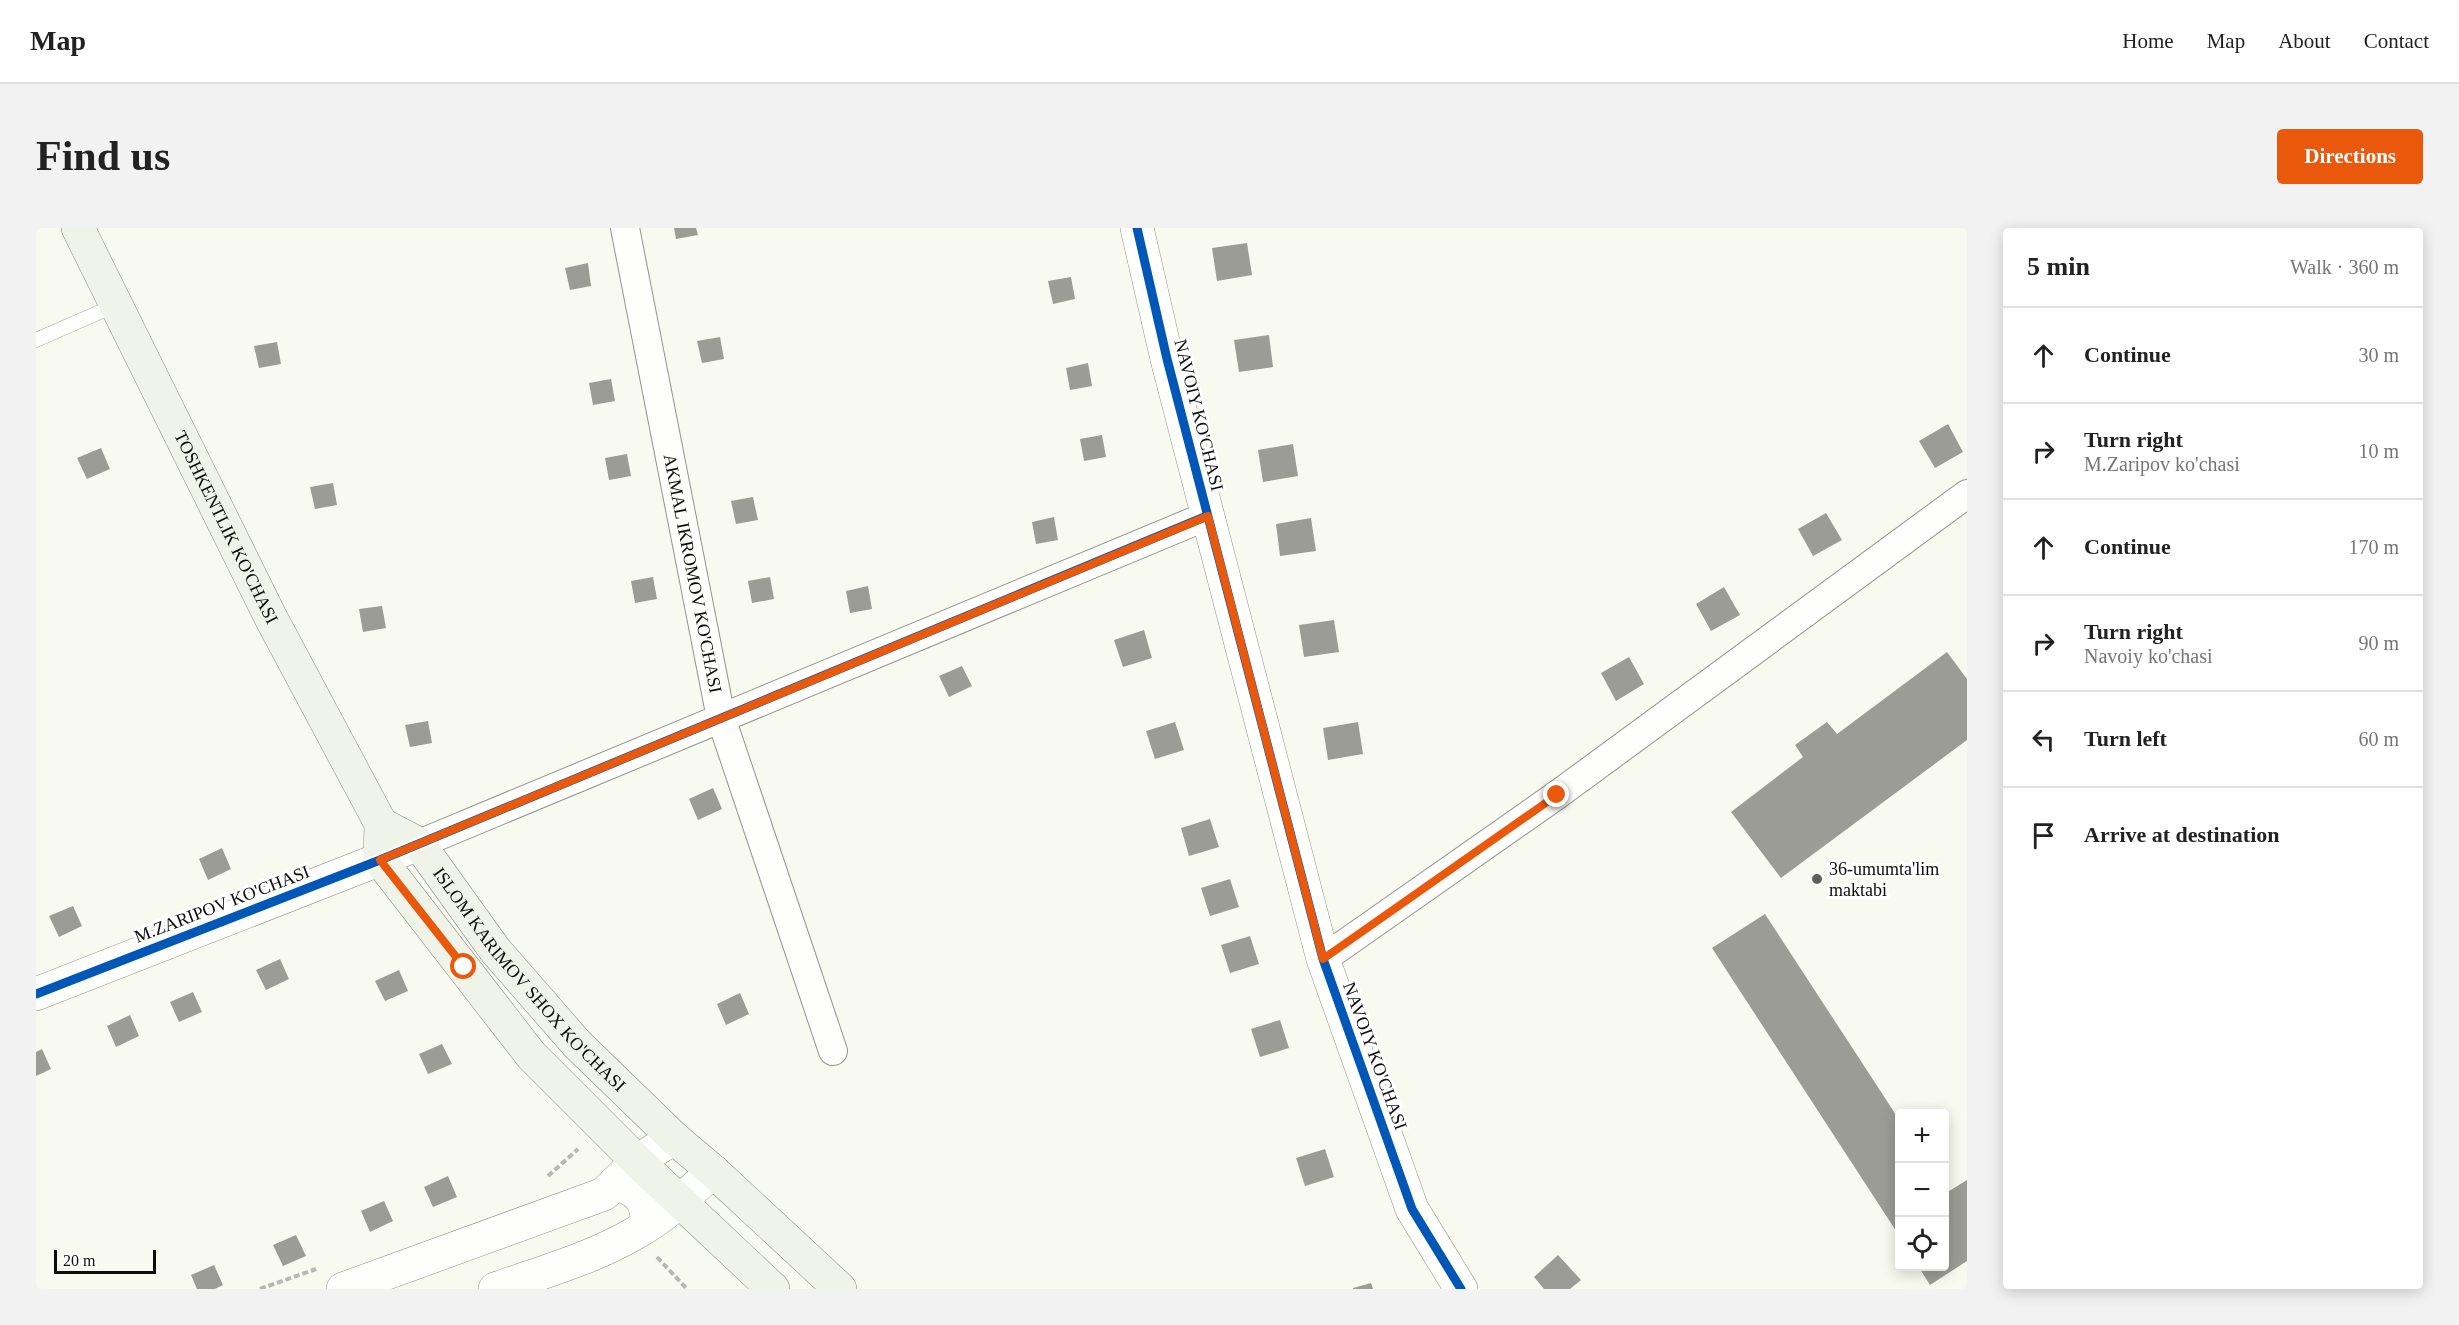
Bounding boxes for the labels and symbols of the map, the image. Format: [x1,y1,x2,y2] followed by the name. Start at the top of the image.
[1170,337,1228,493] street label: NAVOIY KO'CHASI
[170,428,282,627] street label: TOSHKENTLIK KO'CHASI
[659,452,726,695] street label: AKMAL IKROMOV KO'CHASI
[1543,781,1569,807] route end
[1829,859,1939,900] place label: 36-umumta'lim maktabi
[132,861,312,947] street label: M.ZARIPOV KO'CHASI
[429,864,630,1095] street label: ISLOM KARIMOV SHOX KO'CHASI
[1810,872,1824,886] marker: 36-umumta'lim maktabi
[450,953,476,979] route start
[1339,979,1411,1133] street label: NAVOIY KO'CHASI
[54,1247,156,1274] scale bar

